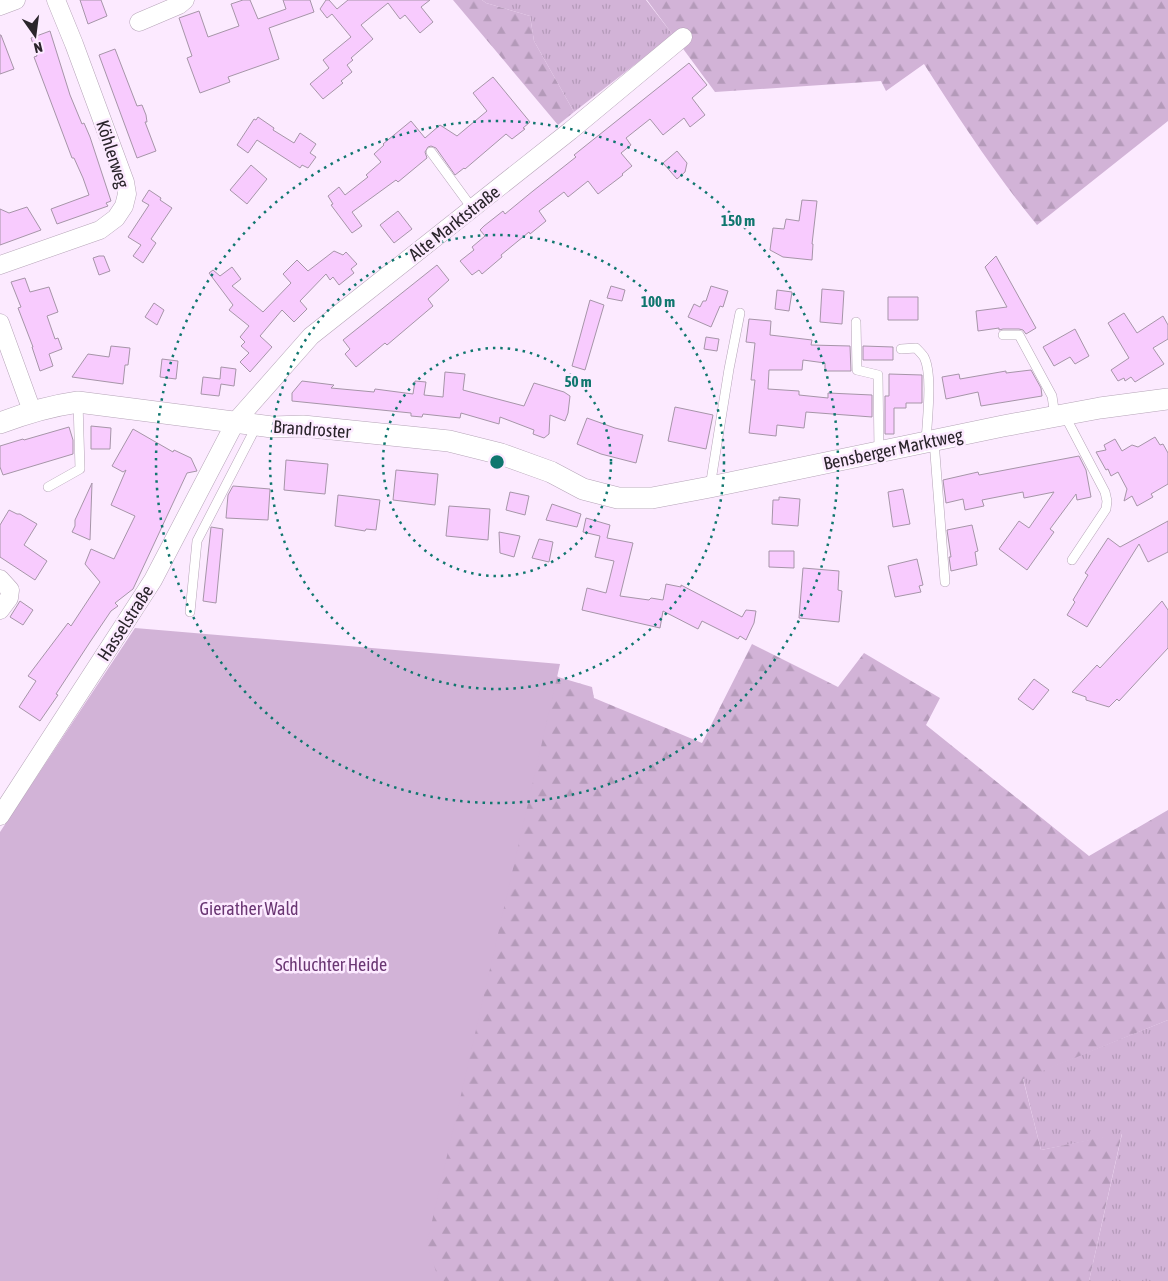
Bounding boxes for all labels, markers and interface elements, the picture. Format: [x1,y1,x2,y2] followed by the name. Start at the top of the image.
[10,10,60,60] north arrow
[32,39,44,56] text: N
[92,117,134,191] street label: Köhlerweg
[404,181,504,265] street label: Alte Marktstraße
[721,212,755,229] text: 150 m
[641,293,675,310] text: 100 m
[565,373,592,390] text: 50 m
[272,416,352,442] street label: Brandroster
[821,424,965,474] street label: Bensberger Marktweg
[488,453,506,471] centre of rings
[93,581,157,665] street label: Hasselstraße
[199,898,299,919] park label: Gierather Wald
[275,954,387,975] park label: Schluchter Heide

